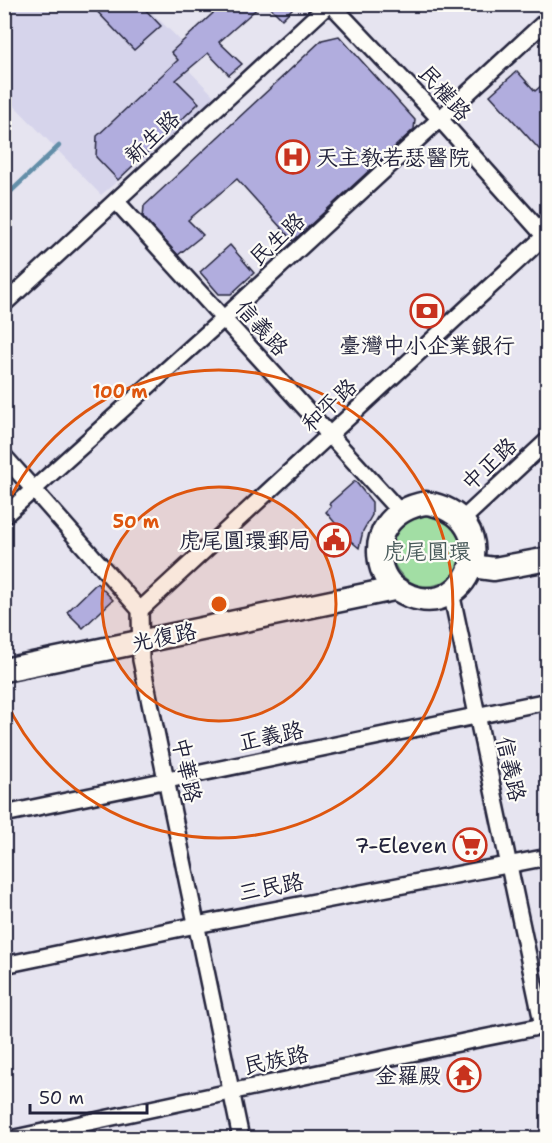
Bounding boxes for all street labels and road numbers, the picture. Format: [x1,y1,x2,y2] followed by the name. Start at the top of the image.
[412,59,478,127] street label: 民權路
[118,104,186,170] street label: 新生路
[243,206,311,272] street label: 民生路
[229,294,295,362] street label: 信義路
[295,372,363,438] street label: 和平路
[455,431,523,497] street label: 中正路
[129,616,199,658] street label: 光復路
[236,715,306,757] street label: 正義路
[490,734,532,804] street label: 信義路
[166,735,208,805] street label: 中華路
[236,866,306,908] street label: 三民路
[241,1039,311,1081] street label: 民族路

